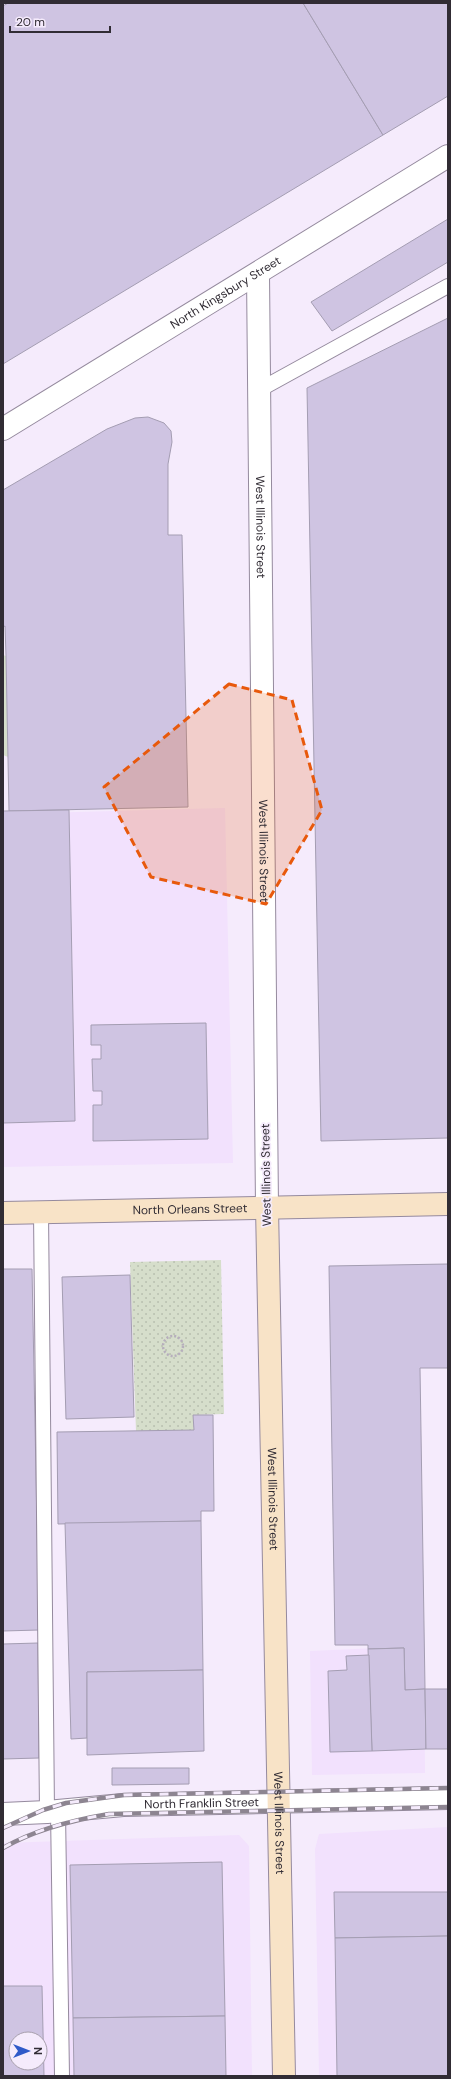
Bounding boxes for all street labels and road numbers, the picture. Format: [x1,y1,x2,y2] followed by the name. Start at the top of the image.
[167,252,284,333] street label: North Kingsbury Street
[252,475,269,579] street label: West Illinois Street
[255,799,272,903] street label: West Illinois Street
[257,1123,275,1226] street label: West Illinois Street
[132,1200,248,1218] street label: North Orleans Street
[264,1447,282,1551] street label: West Illinois Street
[270,1771,288,1875] street label: West Illinois Street
[144,1794,259,1813] street label: North Franklin Street

